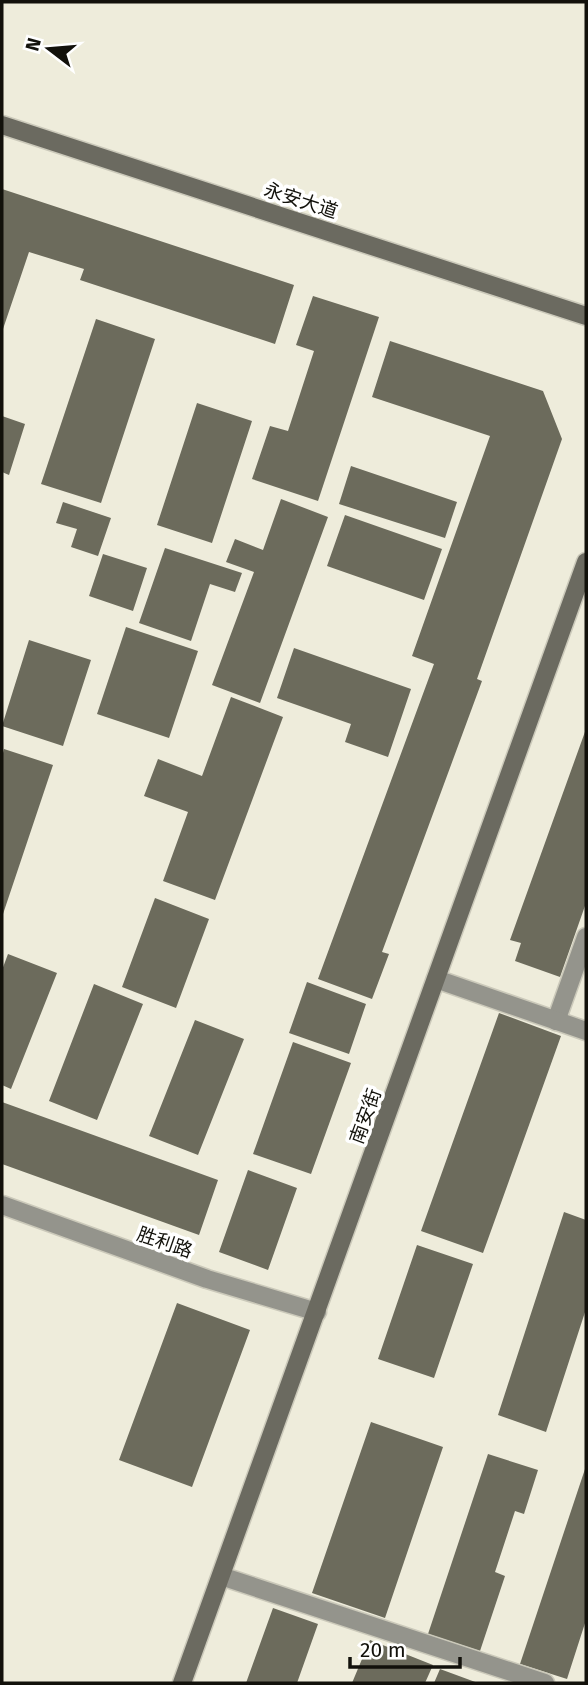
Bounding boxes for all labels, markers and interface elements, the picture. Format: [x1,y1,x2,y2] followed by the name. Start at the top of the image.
[14,14,84,84] north arrow
[20,35,46,54] text: N
[261,178,341,223] street label: 永安大道
[345,1085,386,1147] street label: 南安街
[134,1222,196,1263] street label: 胜利路
[350,1626,460,1670] scale bar
[360,1637,406,1663] text: 20 m

